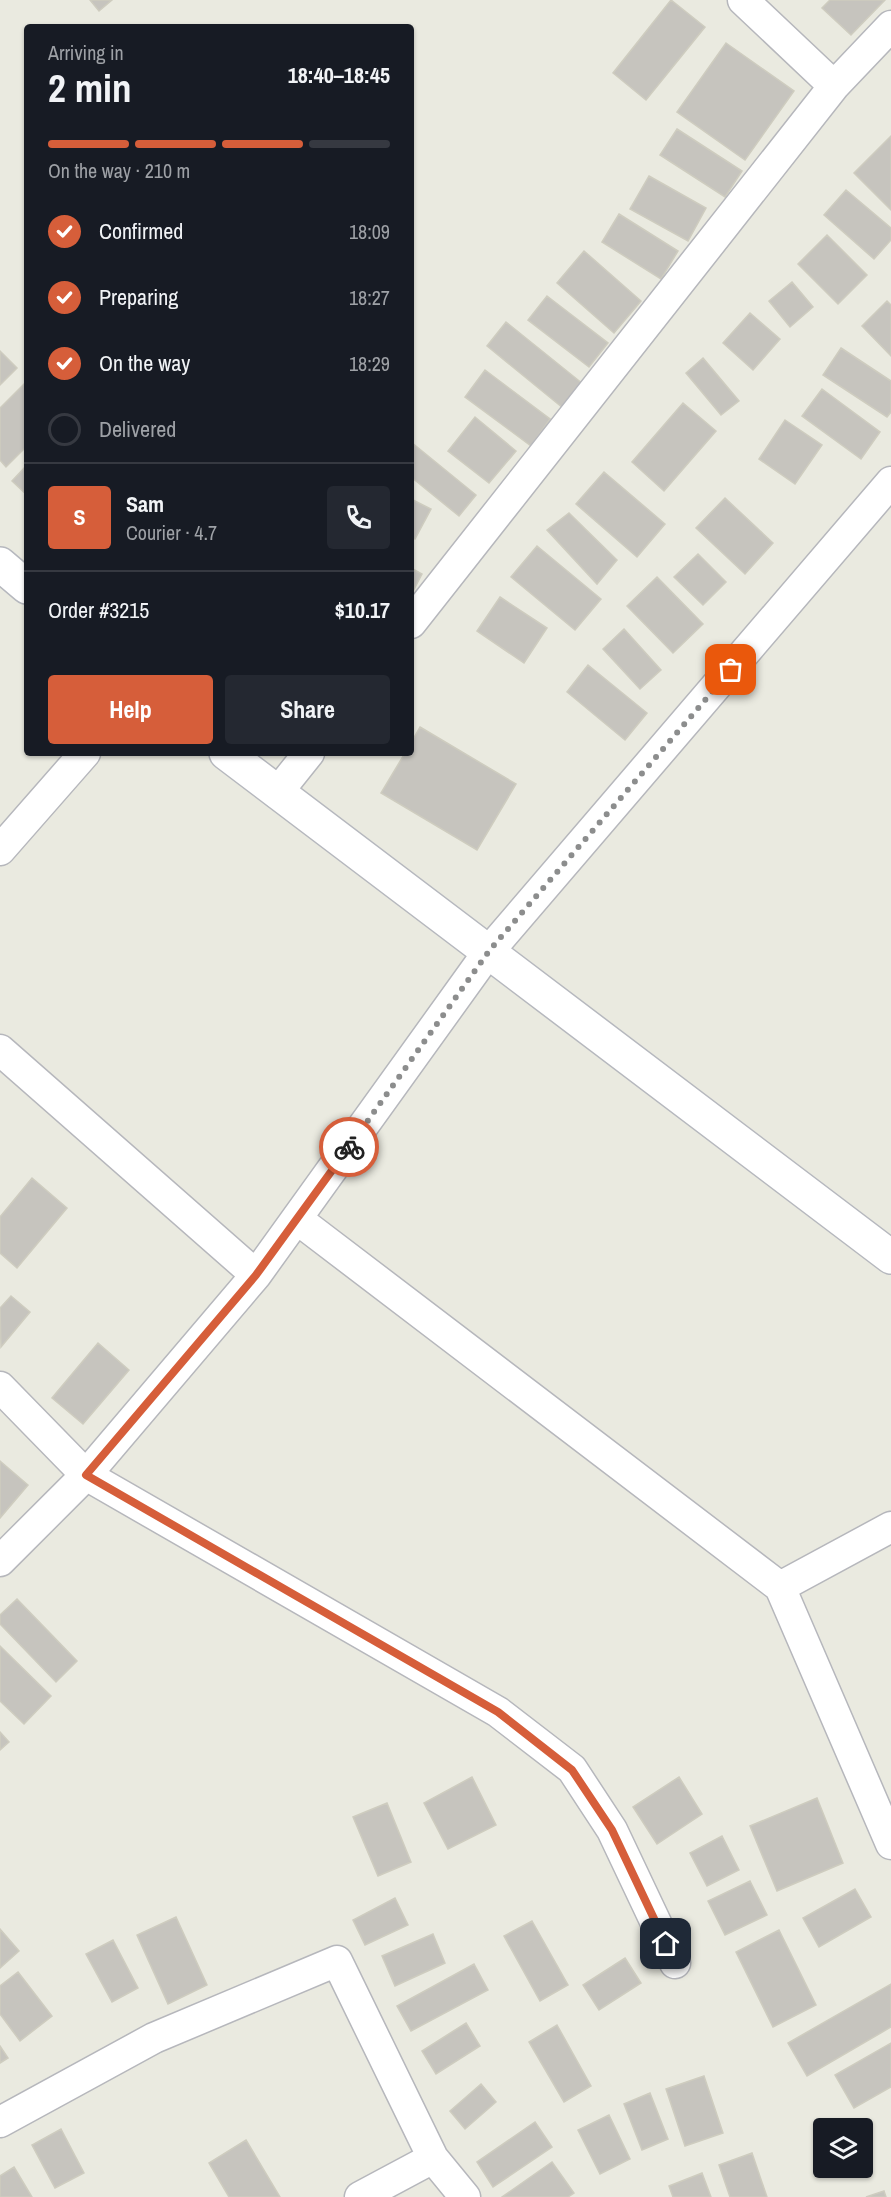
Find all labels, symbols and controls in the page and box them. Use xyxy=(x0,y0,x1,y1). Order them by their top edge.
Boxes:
text: Arriving in xyxy=(48,39,124,66)
text: 18:40–18:45 xyxy=(288,60,390,90)
text: 2 min xyxy=(48,62,132,114)
text: On the way · 210 m xyxy=(48,157,190,184)
icon: check xyxy=(48,215,81,248)
text: Confirmed xyxy=(99,216,183,246)
text: 18:09 xyxy=(349,218,390,245)
icon: check xyxy=(48,281,81,314)
text: Preparing xyxy=(99,282,178,312)
text: 18:27 xyxy=(349,284,390,311)
icon: check xyxy=(48,347,81,380)
text: On the way xyxy=(99,348,190,378)
text: 18:29 xyxy=(349,350,390,377)
text: Delivered xyxy=(99,414,176,444)
button: phone xyxy=(327,486,390,549)
text: Sam xyxy=(126,489,164,519)
text: S xyxy=(73,502,86,532)
text: Courier · 4.7 xyxy=(126,519,217,546)
text: Order #3215 xyxy=(48,595,149,625)
text: $10.17 xyxy=(335,595,390,625)
pin xyxy=(705,644,756,695)
icon: bag xyxy=(714,653,747,686)
button: Help xyxy=(48,675,213,744)
button: Share xyxy=(225,675,390,744)
courier xyxy=(319,1117,379,1177)
icon: bike xyxy=(333,1131,366,1164)
pin xyxy=(640,1918,691,1969)
icon: home xyxy=(649,1927,682,1960)
map controls xyxy=(813,2118,873,2178)
button: layers xyxy=(813,2118,873,2178)

